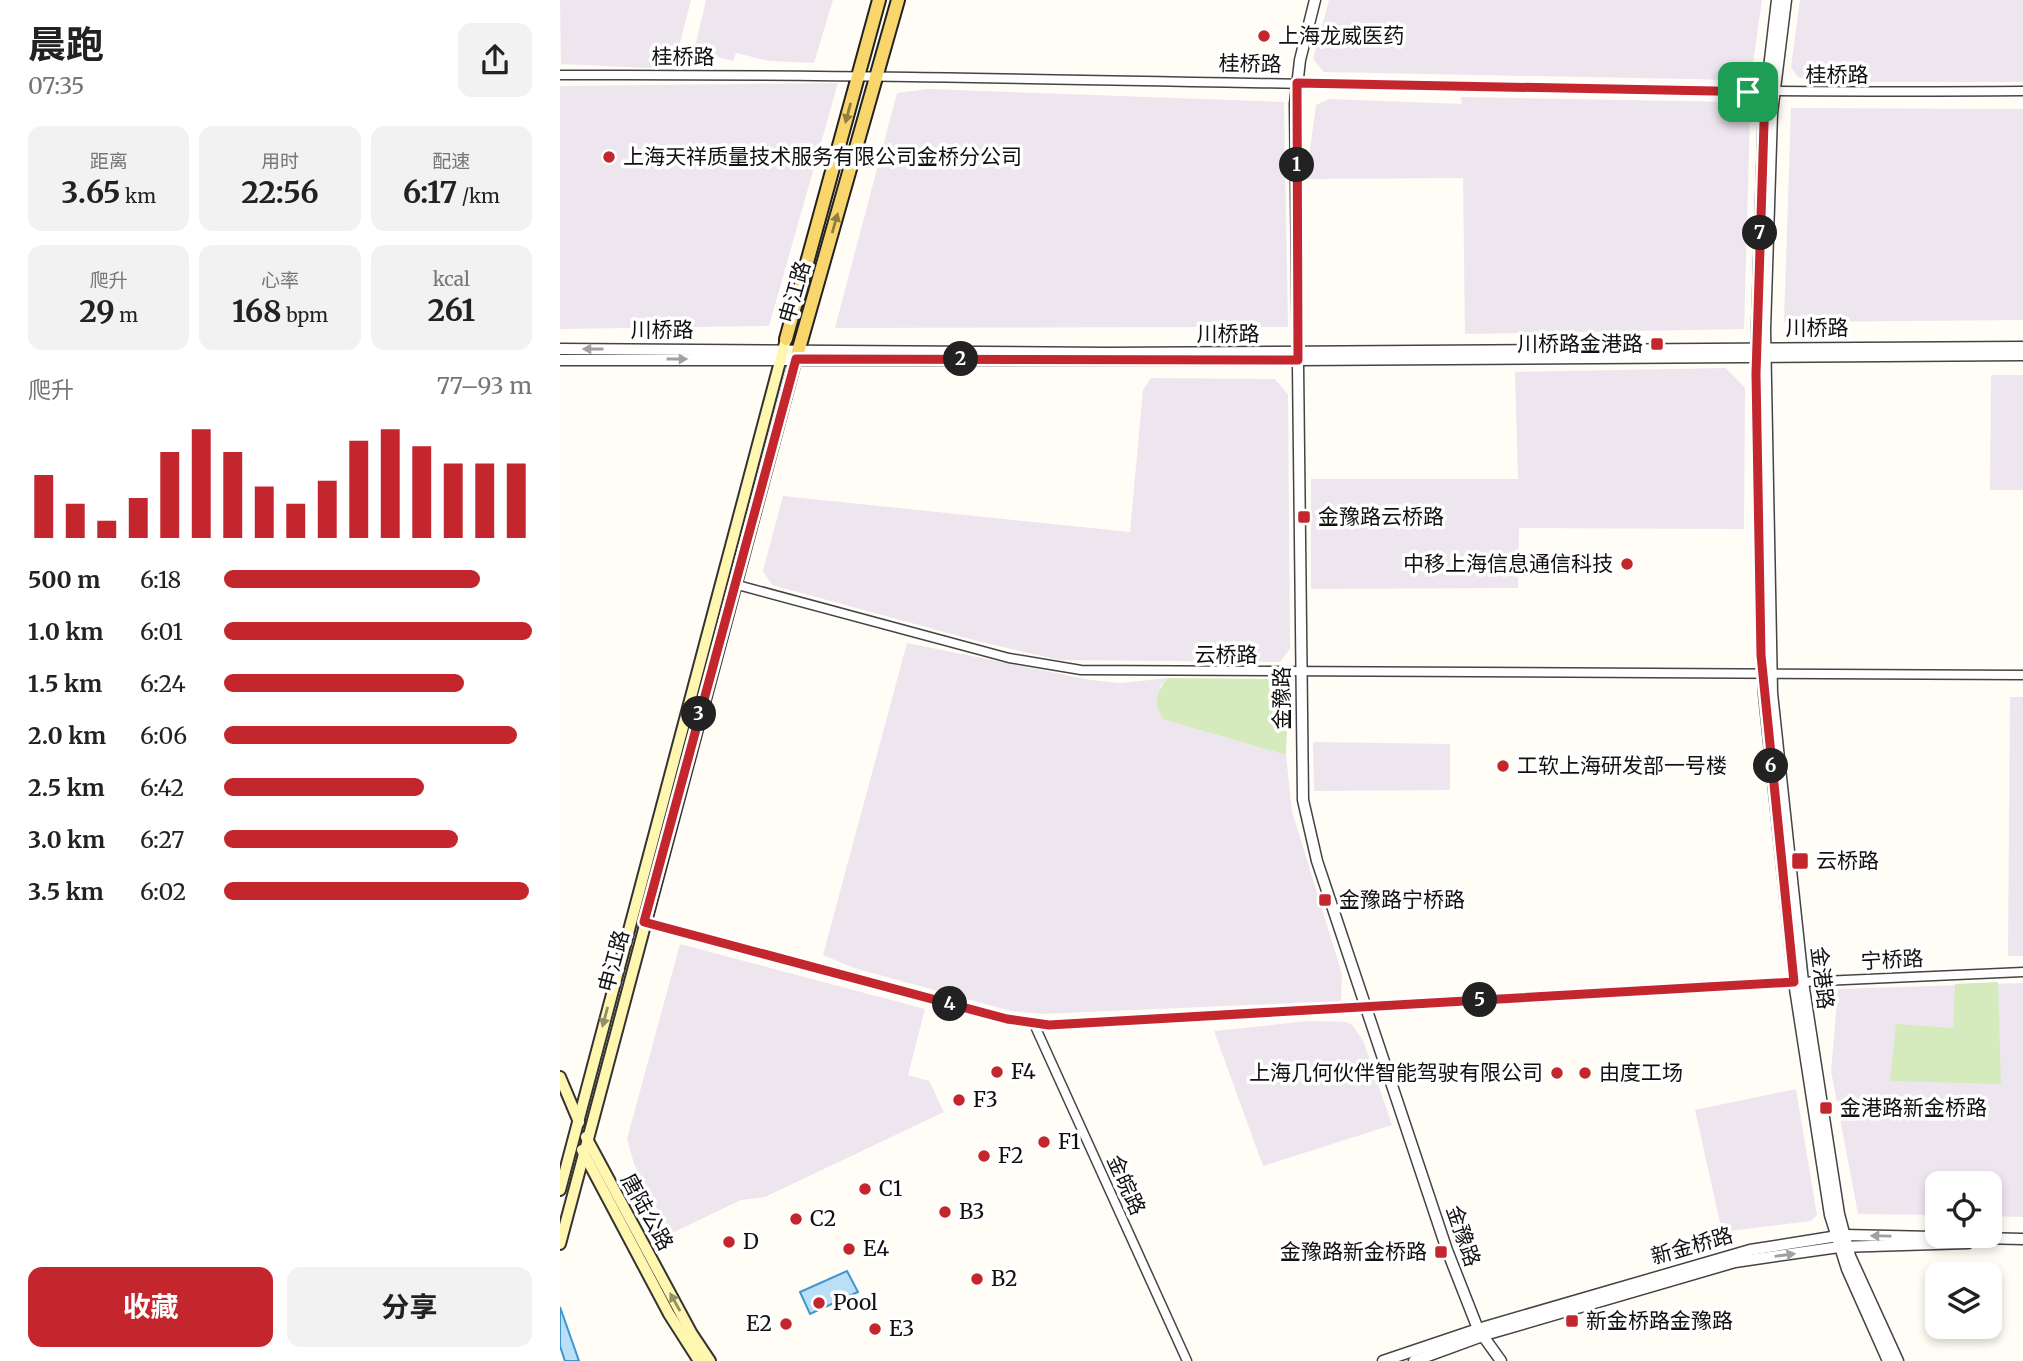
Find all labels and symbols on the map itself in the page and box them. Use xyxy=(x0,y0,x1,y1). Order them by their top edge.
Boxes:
place label: 上海龙威医药 xyxy=(1278,22,1404,49)
marker: 上海龙威医药 xyxy=(1256,28,1272,44)
street label: 桂桥路 xyxy=(652,43,715,70)
street label: 桂桥路 xyxy=(1218,49,1282,78)
street label: 桂桥路 xyxy=(1806,61,1869,88)
pin xyxy=(1718,62,1778,122)
one-way arrow xyxy=(842,102,853,124)
place label: 上海天祥质量技术服务有限公司金桥分公司 xyxy=(623,143,1022,170)
pin: 1 xyxy=(1280,148,1314,182)
marker: 上海天祥质量技术服务有限公司金桥分公司 xyxy=(601,149,617,165)
one-way arrow xyxy=(830,212,840,233)
pin: 7 xyxy=(1742,216,1778,250)
street label: 申江路 xyxy=(773,258,816,326)
street label: 川桥路 xyxy=(1786,314,1849,341)
street label: 川桥路 xyxy=(631,316,694,343)
street label: 川桥路 xyxy=(1197,320,1260,347)
place label: 川桥路金港路 xyxy=(1517,330,1643,357)
marker: 川桥路金港路 xyxy=(1649,336,1665,352)
pin: 2 xyxy=(944,342,978,376)
one-way arrow xyxy=(581,343,603,355)
one-way arrow xyxy=(666,353,688,365)
place label: 金豫路云桥路 xyxy=(1318,503,1444,530)
marker: 金豫路云桥路 xyxy=(1296,509,1312,525)
place label: 中移上海信息通信科技 xyxy=(1403,550,1613,577)
marker: 中移上海信息通信科技 xyxy=(1619,556,1635,572)
street label: 云桥路 xyxy=(1195,641,1258,668)
street label: 金豫路 xyxy=(1268,667,1295,730)
pin: 3 xyxy=(682,696,716,732)
pin: 6 xyxy=(1754,748,1788,784)
place label: 工软上海研发部一号楼 xyxy=(1517,752,1727,779)
marker: 工软上海研发部一号楼 xyxy=(1495,758,1511,774)
place label: 云桥路 xyxy=(1816,847,1879,874)
marker: 云桥路 xyxy=(1790,851,1810,871)
place label: 金豫路宁桥路 xyxy=(1339,886,1465,913)
marker: 金豫路宁桥路 xyxy=(1317,892,1333,908)
street label: 申江路 xyxy=(592,927,635,995)
street label: 宁桥路 xyxy=(1860,944,1924,975)
street label: 金港路 xyxy=(1805,945,1840,1011)
pin: 5 xyxy=(1462,982,1497,1018)
pin: 4 xyxy=(932,986,968,1021)
one-way arrow xyxy=(599,1006,610,1028)
place label: F4 xyxy=(1011,1058,1036,1085)
place label: 上海几何伙伴智能驾驶有限公司 xyxy=(1249,1059,1543,1086)
place label: 由度工场 xyxy=(1599,1059,1683,1086)
marker: F4 xyxy=(989,1064,1005,1080)
marker: 上海几何伙伴智能驾驶有限公司 xyxy=(1549,1065,1565,1081)
marker: 由度工场 xyxy=(1577,1065,1593,1081)
place label: F3 xyxy=(973,1086,998,1113)
marker: F3 xyxy=(951,1092,967,1108)
place label: 金港路新金桥路 xyxy=(1840,1094,1987,1121)
marker: 金港路新金桥路 xyxy=(1818,1100,1834,1116)
place label: F1 xyxy=(1058,1128,1080,1155)
marker: F1 xyxy=(1036,1134,1052,1150)
place label: F2 xyxy=(998,1142,1023,1169)
marker: F2 xyxy=(976,1148,992,1164)
street label: 金皖路 xyxy=(1101,1151,1152,1219)
street label: 唐陆公路 xyxy=(615,1168,680,1255)
place label: C1 xyxy=(879,1175,902,1202)
marker: C1 xyxy=(857,1181,873,1197)
place label: B3 xyxy=(959,1198,985,1225)
street label: 金豫路 xyxy=(1440,1202,1486,1270)
marker: B3 xyxy=(937,1204,953,1220)
place label: C2 xyxy=(810,1205,836,1232)
marker: C2 xyxy=(788,1211,804,1227)
street label: 新金桥路 xyxy=(1648,1221,1736,1270)
place label: D xyxy=(743,1228,759,1255)
one-way arrow xyxy=(1870,1230,1892,1241)
marker: D xyxy=(721,1234,737,1250)
place label: E4 xyxy=(863,1235,889,1262)
place label: 金豫路新金桥路 xyxy=(1280,1238,1427,1265)
marker: E4 xyxy=(841,1241,857,1257)
marker: 金豫路新金桥路 xyxy=(1433,1244,1449,1260)
one-way arrow xyxy=(1774,1249,1796,1260)
place label: B2 xyxy=(991,1265,1017,1292)
marker: B2 xyxy=(969,1271,985,1287)
place label: Pool xyxy=(833,1289,878,1316)
one-way arrow xyxy=(669,1293,681,1312)
marker: Pool xyxy=(811,1295,827,1311)
place label: 新金桥路金豫路 xyxy=(1586,1307,1733,1334)
place label: E2 xyxy=(746,1310,772,1337)
marker: 新金桥路金豫路 xyxy=(1564,1313,1580,1329)
place label: E3 xyxy=(889,1315,914,1342)
marker: E2 xyxy=(778,1316,794,1332)
marker: E3 xyxy=(867,1321,883,1337)

